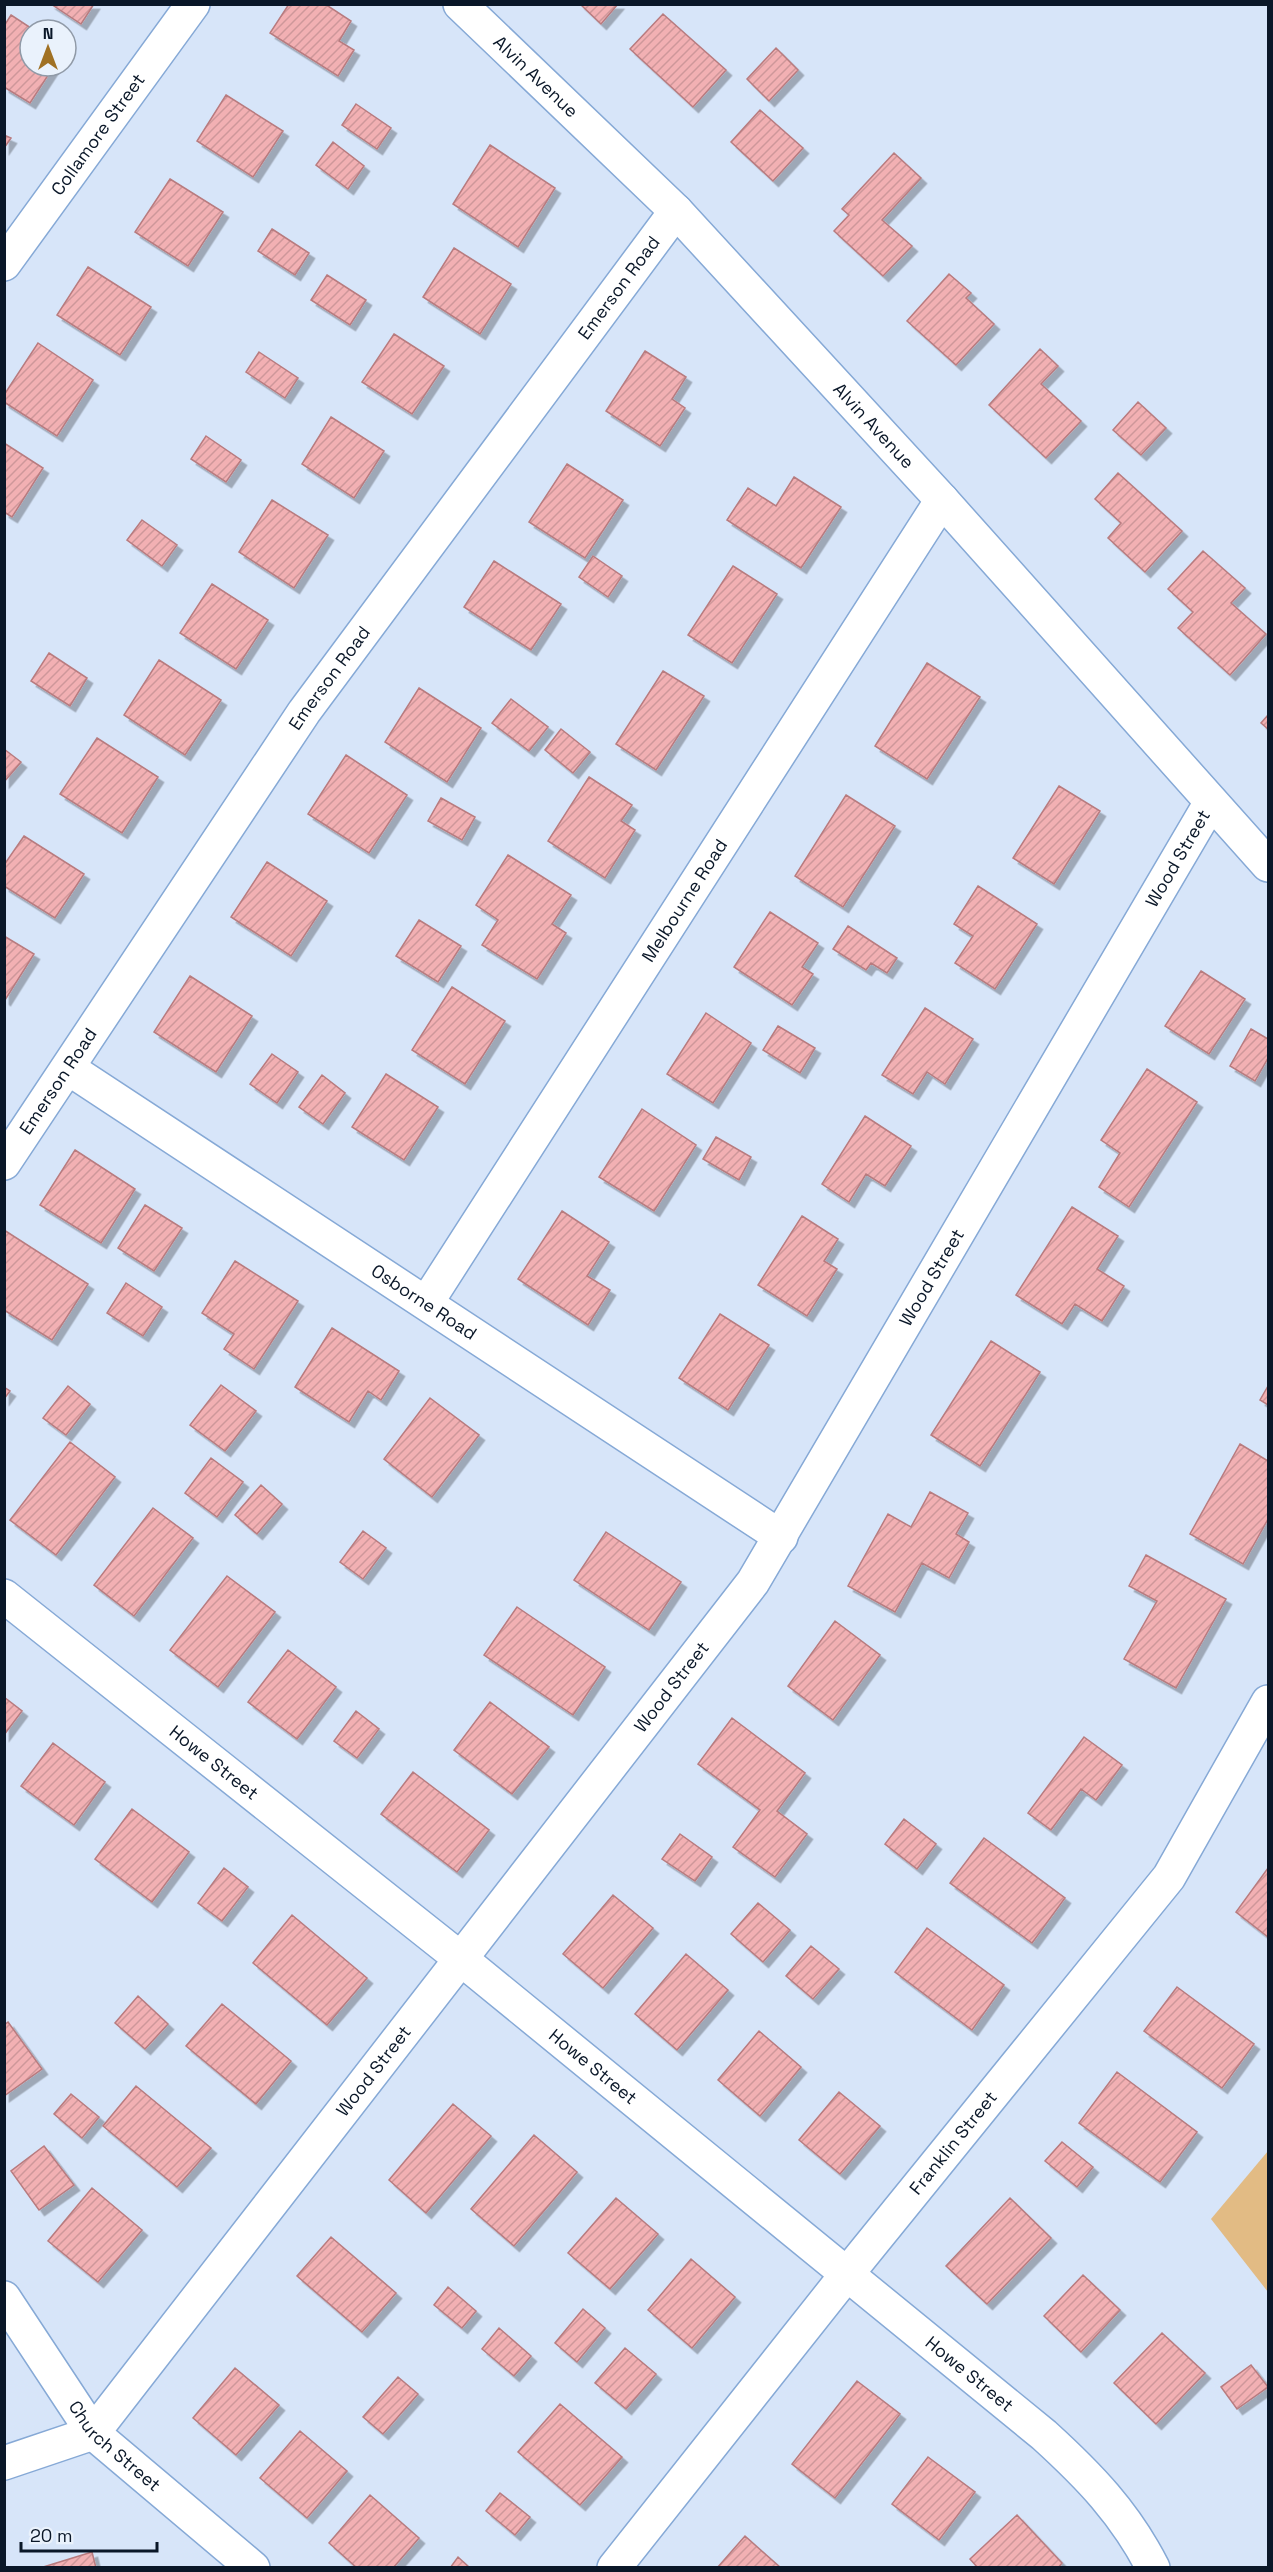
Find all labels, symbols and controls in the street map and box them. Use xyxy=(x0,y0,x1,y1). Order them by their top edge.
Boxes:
north arrow xyxy=(18,18,78,78)
text: N xyxy=(43,23,53,44)
street label: Alvin Avenue xyxy=(489,30,583,122)
street label: Collamore Street xyxy=(46,69,150,200)
street label: Emerson Road xyxy=(573,231,665,344)
street label: Alvin Avenue xyxy=(829,378,919,473)
street label: Emerson Road xyxy=(283,621,375,734)
street label: Wood Street xyxy=(1140,805,1215,911)
street label: Melbourne Road xyxy=(636,835,732,966)
street label: Emerson Road xyxy=(14,1023,102,1139)
street label: Wood Street xyxy=(894,1224,969,1330)
street label: Osborne Road xyxy=(367,1259,481,1345)
street label: Wood Street xyxy=(629,1637,714,1737)
street label: Howe Street xyxy=(165,1720,263,1805)
street label: Wood Street xyxy=(331,2021,416,2121)
street label: Howe Street xyxy=(544,2024,642,2109)
street label: Franklin Street xyxy=(904,2086,1002,2199)
street label: Howe Street xyxy=(921,2331,1019,2417)
street label: Church Street xyxy=(64,2396,166,2496)
scale bar xyxy=(21,2515,158,2553)
text: 20 m xyxy=(30,2524,73,2547)

